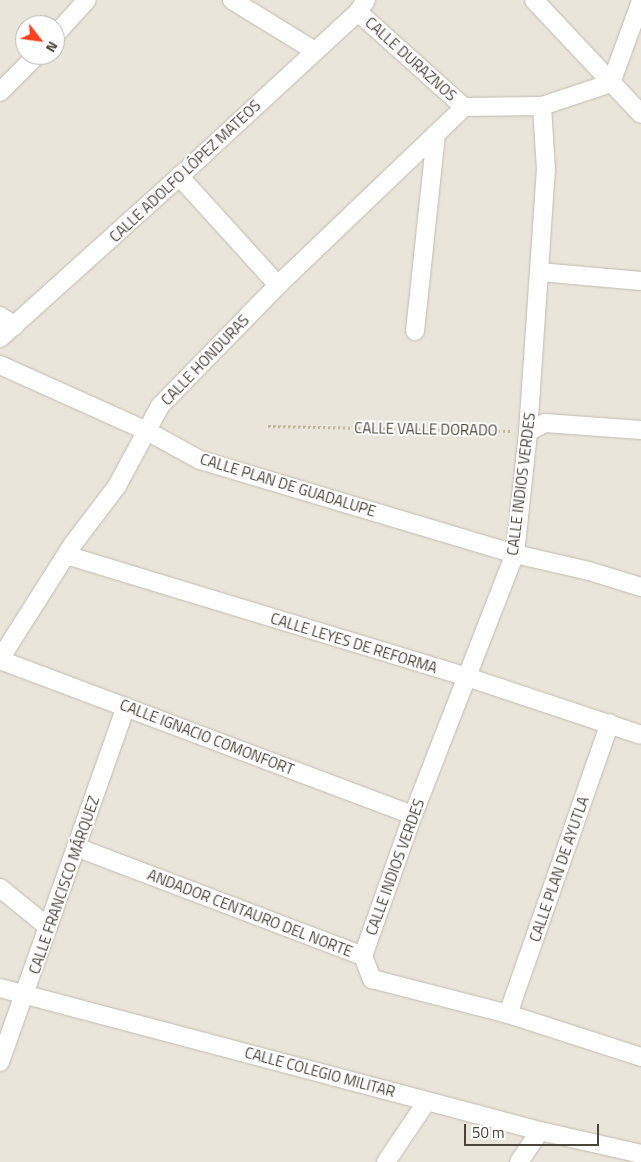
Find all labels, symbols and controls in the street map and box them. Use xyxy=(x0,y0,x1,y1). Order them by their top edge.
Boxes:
street label: CALLE DURAZNOS xyxy=(362,13,460,105)
north arrow xyxy=(15,15,65,65)
text: N xyxy=(41,38,64,57)
street label: CALLE ADOLFO LÓPEZ MATEOS xyxy=(106,96,264,246)
street label: CALLE HONDURAS xyxy=(157,311,253,409)
street label: CALLE INDIOS VERDES xyxy=(503,411,539,557)
street label: CALLE VALLE DORADO xyxy=(354,419,498,439)
street label: CALLE PLAN DE GUADALUPE xyxy=(198,450,378,520)
street label: CALLE LEYES DE REFORMA xyxy=(268,609,440,677)
street label: CALLE IGNACIO COMONFORT xyxy=(117,695,297,779)
street label: CALLE FRANCISCO MÁRQUEZ xyxy=(25,794,103,976)
street label: CALLE PLAN DE AYUTLA xyxy=(526,794,592,944)
street label: CALLE INDIOS VERDES xyxy=(362,796,428,938)
street label: ANDADOR CENTAURO DEL NORTE xyxy=(145,866,355,960)
street label: CALLE COLEGIO MILITAR xyxy=(243,1043,397,1101)
scale bar xyxy=(466,1114,601,1146)
text: 50 m xyxy=(472,1121,505,1144)

